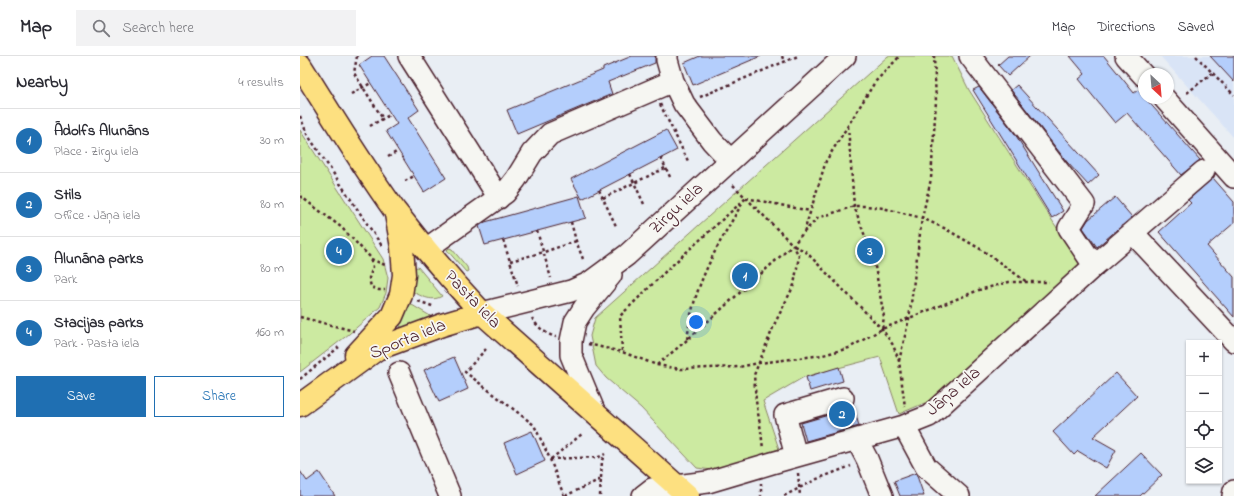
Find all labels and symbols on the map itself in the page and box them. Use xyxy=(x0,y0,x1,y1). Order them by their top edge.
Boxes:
north arrow xyxy=(1138,68,1174,104)
street label: Zirgu iela xyxy=(644,177,711,242)
pin: 4 xyxy=(326,236,352,266)
pin: 3 xyxy=(857,236,883,266)
pin: 1 xyxy=(732,261,758,291)
street label: Pasta iela xyxy=(437,265,507,335)
your location xyxy=(686,312,706,332)
street label: Sporta iela xyxy=(366,313,450,367)
street label: Jāņa iela xyxy=(921,361,987,423)
pin: 2 xyxy=(829,399,855,429)

